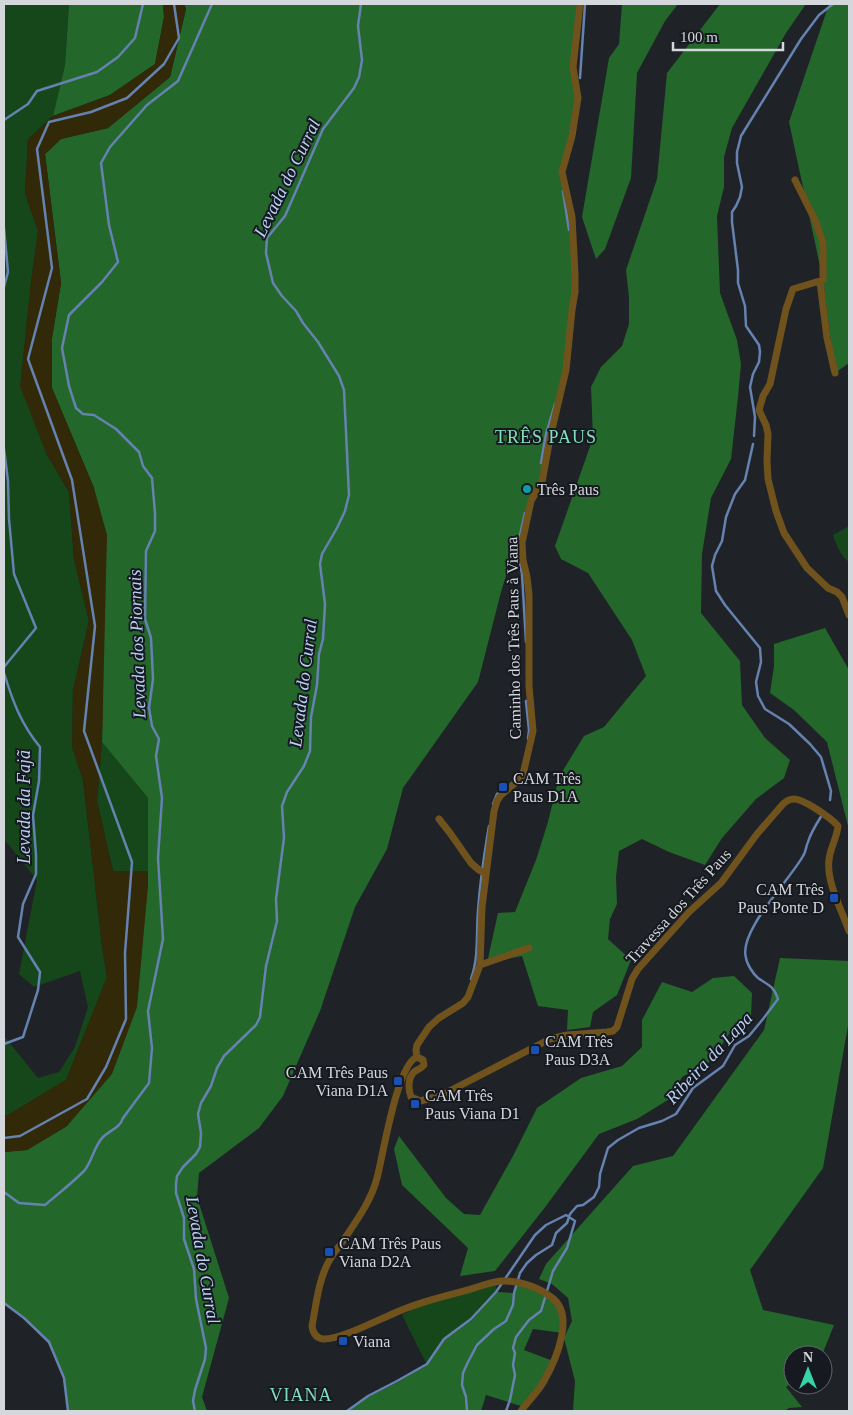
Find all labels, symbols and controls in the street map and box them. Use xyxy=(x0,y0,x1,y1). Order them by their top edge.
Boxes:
scale bar xyxy=(673,20,783,52)
text: 100 m xyxy=(680,29,718,45)
water label: Levada do Curral xyxy=(249,116,324,241)
district label: TRÊS PAUS xyxy=(495,426,597,447)
place label: Três Paus xyxy=(537,481,599,498)
marker: Três Paus xyxy=(521,483,533,495)
street label: Caminho dos Três Paus à Viana xyxy=(503,536,524,739)
water label: Levada dos Piornais xyxy=(124,569,150,720)
water label: Levada do Curral xyxy=(285,618,321,749)
water label: Levada da Fajã xyxy=(14,750,34,865)
place label: CAM Três Paus D1A xyxy=(513,770,581,805)
marker: CAM Três Paus D1A xyxy=(497,781,509,793)
street label: Travessa dos Três Paus xyxy=(622,846,734,967)
place label: CAM Três Paus Ponte D xyxy=(738,881,824,916)
marker: CAM Três Paus Ponte D xyxy=(828,892,840,904)
water label: Ribeira da Lapa xyxy=(661,1008,757,1109)
place label: CAM Três Paus D3A xyxy=(545,1033,613,1068)
marker: CAM Três Paus D3A xyxy=(529,1044,541,1056)
place label: CAM Três Paus Viana D1A xyxy=(286,1064,388,1099)
marker: CAM Três Paus Viana D1A xyxy=(392,1075,404,1087)
place label: CAM Três Paus Viana D1 xyxy=(425,1087,520,1122)
marker: CAM Três Paus Viana D1 xyxy=(409,1098,421,1110)
water label: Levada do Curral xyxy=(182,1194,224,1325)
place label: CAM Três Paus Viana D2A xyxy=(339,1235,441,1270)
marker: CAM Três Paus Viana D2A xyxy=(323,1246,335,1258)
place label: Viana xyxy=(353,1333,390,1350)
marker: Viana xyxy=(337,1335,349,1347)
north arrow xyxy=(783,1345,833,1395)
text: N xyxy=(803,1350,813,1365)
district label: VIANA xyxy=(270,1385,333,1405)

